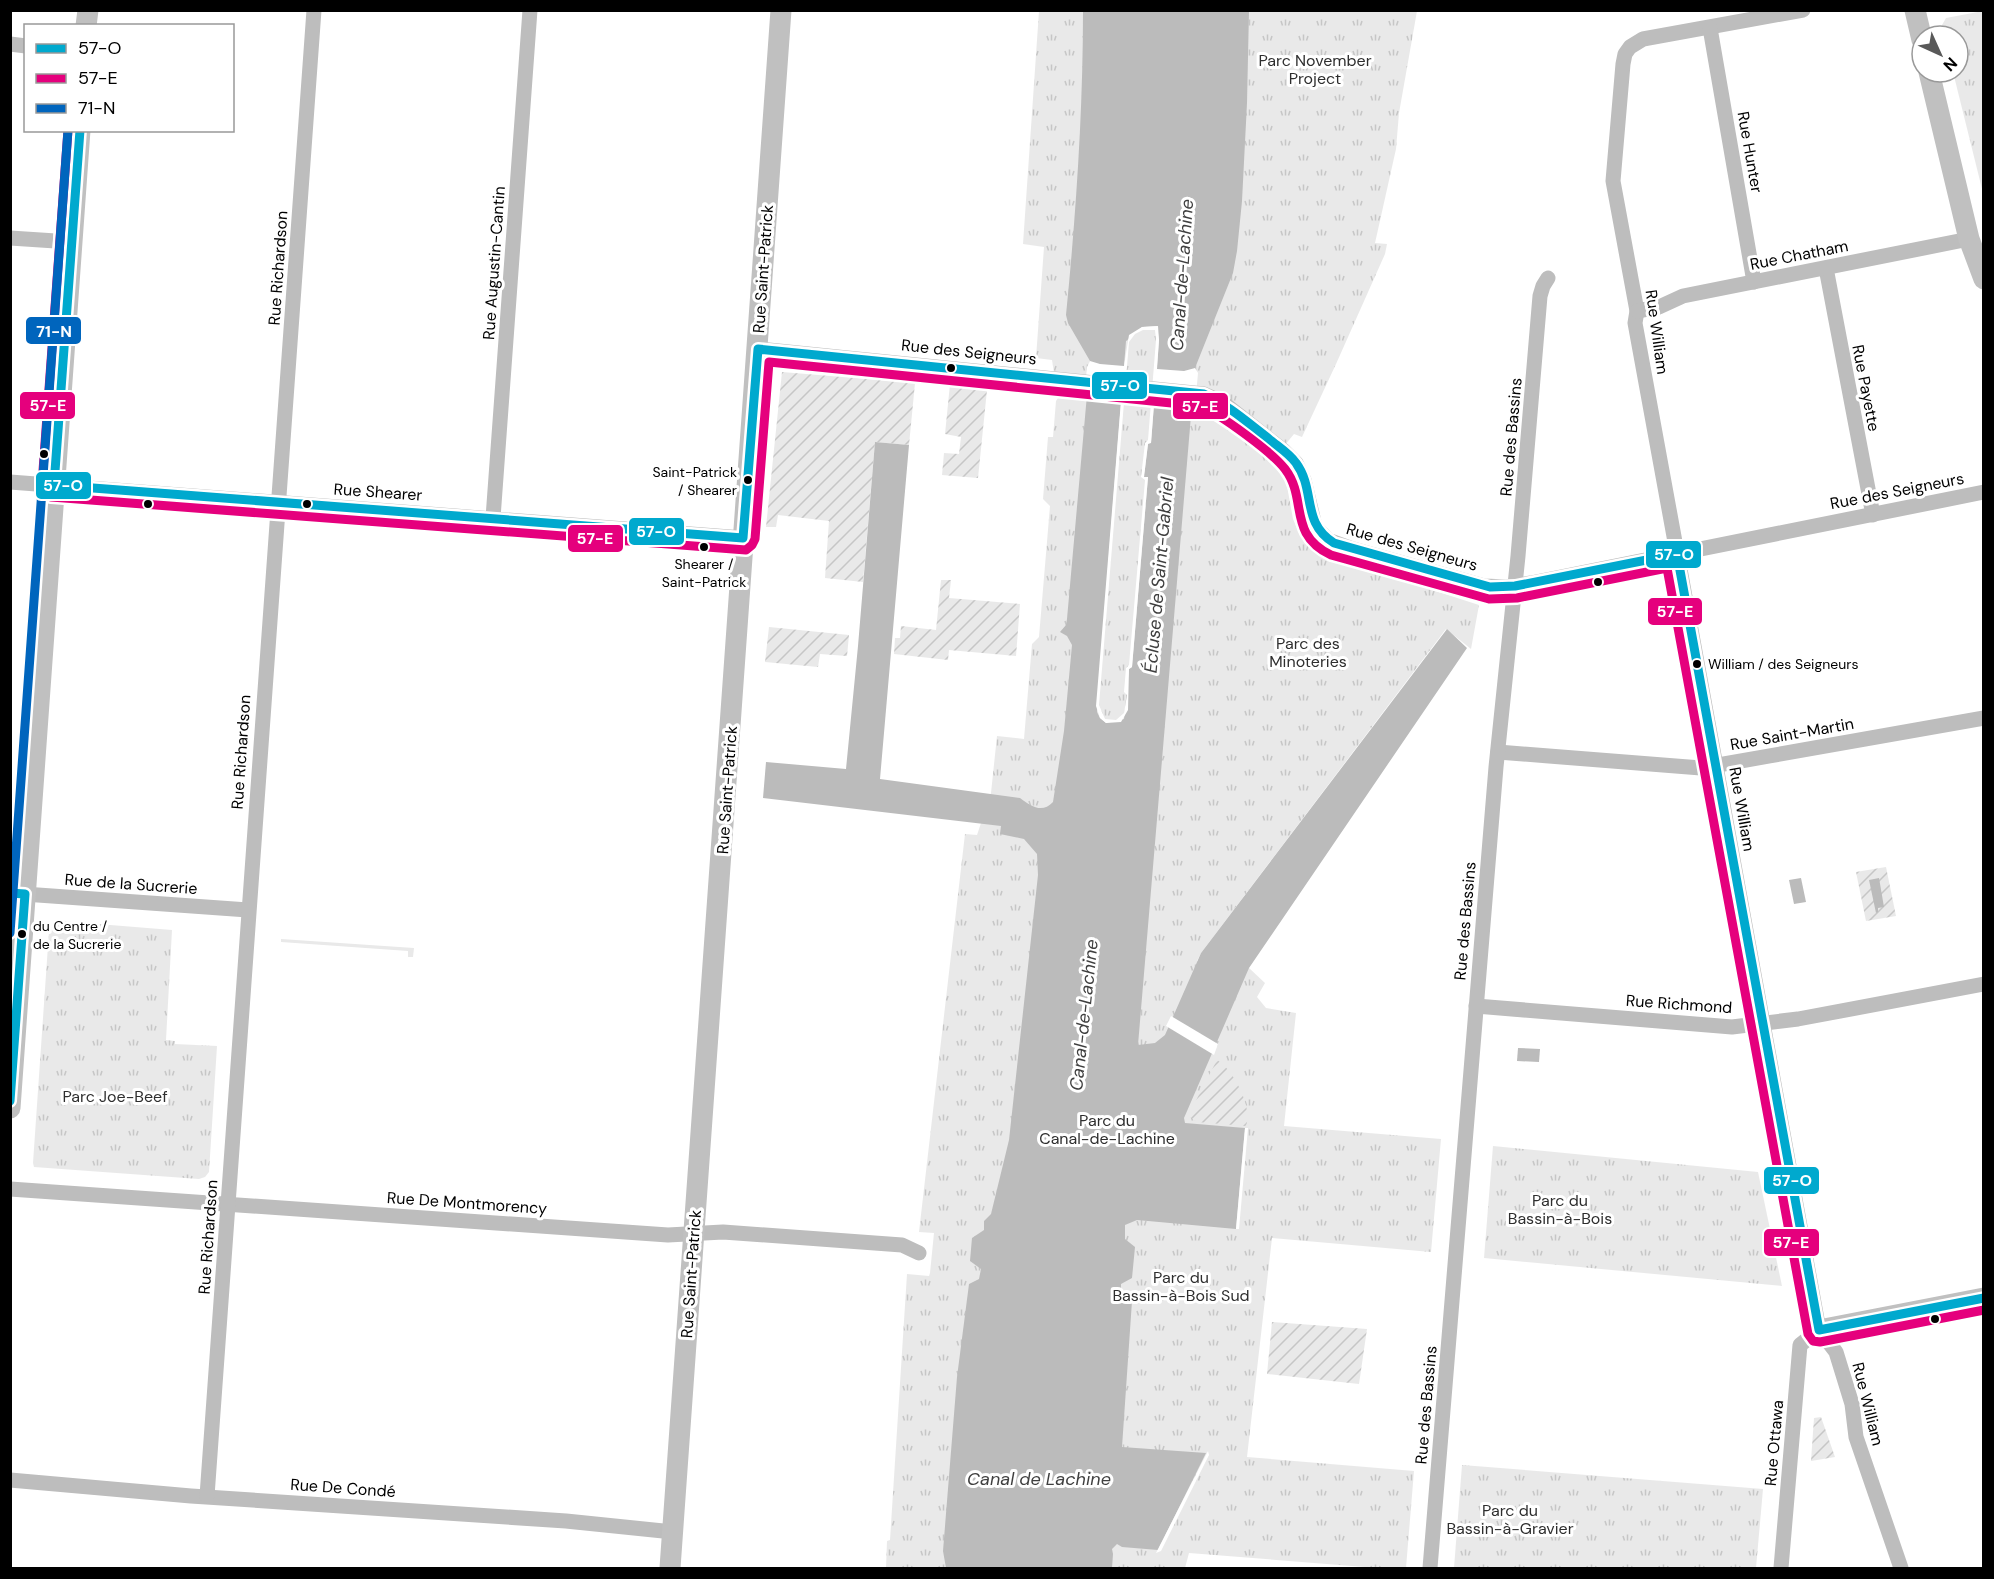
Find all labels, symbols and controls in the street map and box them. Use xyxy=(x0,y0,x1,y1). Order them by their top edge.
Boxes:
legend xyxy=(24,24,234,132)
north arrow xyxy=(1910,24,1970,84)
text: 57-O xyxy=(78,36,121,60)
park label: Parc November Project xyxy=(1258,50,1372,89)
text: N xyxy=(1939,53,1962,76)
text: 57-E xyxy=(78,66,118,90)
text: 71-N xyxy=(78,96,115,120)
street label: Rue Hunter xyxy=(1733,110,1768,194)
street label: Rue Augustin-Cantin xyxy=(478,185,510,341)
water label: Canal-de-Lachine xyxy=(1165,198,1199,352)
street label: Rue Saint-Patrick xyxy=(748,204,778,334)
street label: Rue Richardson xyxy=(264,210,292,326)
street label: Rue Chatham xyxy=(1748,235,1850,275)
street label: Rue William xyxy=(1641,288,1673,376)
line badge: 71-N xyxy=(25,316,82,345)
text: 71-N xyxy=(36,321,72,342)
street label: Rue des Seigneurs xyxy=(900,334,1038,370)
street label: Rue Payette xyxy=(1847,343,1885,433)
unlabelled marker xyxy=(945,362,957,374)
line badge: 57-O xyxy=(1091,371,1148,400)
text: 57-O xyxy=(1100,375,1140,396)
street label: Rue des Bassins xyxy=(1495,377,1527,497)
line badge: 57-E xyxy=(19,391,76,420)
line badge: 57-E xyxy=(1172,392,1229,420)
text: 57-E xyxy=(30,395,66,416)
text: 57-E xyxy=(1182,396,1218,417)
unlabelled marker xyxy=(38,448,50,460)
place label: Saint-Patrick / Shearer xyxy=(652,463,737,499)
street label: Rue des Seigneurs xyxy=(1828,468,1966,514)
line badge: 57-O xyxy=(35,471,92,500)
marker: Saint-Patrick / Shearer xyxy=(742,474,754,486)
text: 57-O xyxy=(43,475,83,496)
water label: Écluse de Saint-Gabriel xyxy=(1138,475,1180,674)
street label: Rue Shearer xyxy=(333,478,423,506)
unlabelled marker xyxy=(142,498,154,510)
unlabelled marker xyxy=(301,498,313,510)
line badge: 57-O xyxy=(628,517,685,546)
street label: Rue des Seigneurs xyxy=(1344,518,1480,576)
text: 57-O xyxy=(636,521,676,542)
line badge: 57-E xyxy=(567,524,624,553)
text: 57-E xyxy=(577,528,613,549)
line badge: 57-O xyxy=(1645,540,1702,569)
marker: Shearer / Saint-Patrick xyxy=(698,541,710,553)
text: 57-O xyxy=(1654,544,1694,565)
place label: Shearer / Saint-Patrick xyxy=(662,555,746,591)
unlabelled marker xyxy=(1592,576,1604,588)
line badge: 57-E xyxy=(1647,597,1703,626)
text: 57-E xyxy=(1657,601,1693,622)
park label: Parc des Minoteries xyxy=(1269,633,1347,672)
place label: William / des Seigneurs xyxy=(1708,655,1859,673)
marker: William / des Seigneurs xyxy=(1691,658,1703,670)
street label: Rue Richardson xyxy=(227,694,255,810)
street label: Rue Saint-Martin xyxy=(1728,713,1856,755)
street label: Rue Saint-Patrick xyxy=(712,725,742,855)
street label: Rue William xyxy=(1724,765,1760,853)
street label: Rue des Bassins xyxy=(1449,861,1481,981)
street label: Rue de la Sucrerie xyxy=(64,869,198,899)
place label: du Centre / de la Sucrerie xyxy=(33,917,121,953)
marker: du Centre / de la Sucrerie xyxy=(16,928,28,940)
water label: Canal-de-Lachine xyxy=(1064,938,1104,1092)
street label: Rue Richmond xyxy=(1625,990,1733,1018)
park label: Parc Joe-Beef xyxy=(62,1086,168,1107)
park label: Parc du Canal-de-Lachine xyxy=(1039,1110,1175,1149)
line badge: 57-O xyxy=(1763,1166,1820,1195)
text: 57-O xyxy=(1772,1170,1812,1191)
street label: Rue Richardson xyxy=(194,1179,222,1295)
street label: Rue De Montmorency xyxy=(386,1187,548,1219)
park label: Parc du Bassin-à-Bois xyxy=(1508,1190,1612,1229)
street label: Rue Saint-Patrick xyxy=(676,1209,706,1339)
line badge: 57-E xyxy=(1763,1228,1820,1257)
text: 57-E xyxy=(1773,1232,1809,1253)
park label: Parc du Bassin-à-Bois Sud xyxy=(1112,1267,1250,1306)
unlabelled marker xyxy=(1929,1313,1941,1325)
street label: Rue des Bassins xyxy=(1410,1345,1442,1465)
street label: Rue William xyxy=(1847,1360,1889,1448)
street label: Rue Ottawa xyxy=(1760,1399,1788,1487)
water label: Canal de Lachine xyxy=(967,1467,1111,1491)
street label: Rue De Condé xyxy=(290,1474,396,1502)
park label: Parc du Bassin-à-Gravier xyxy=(1446,1500,1574,1539)

